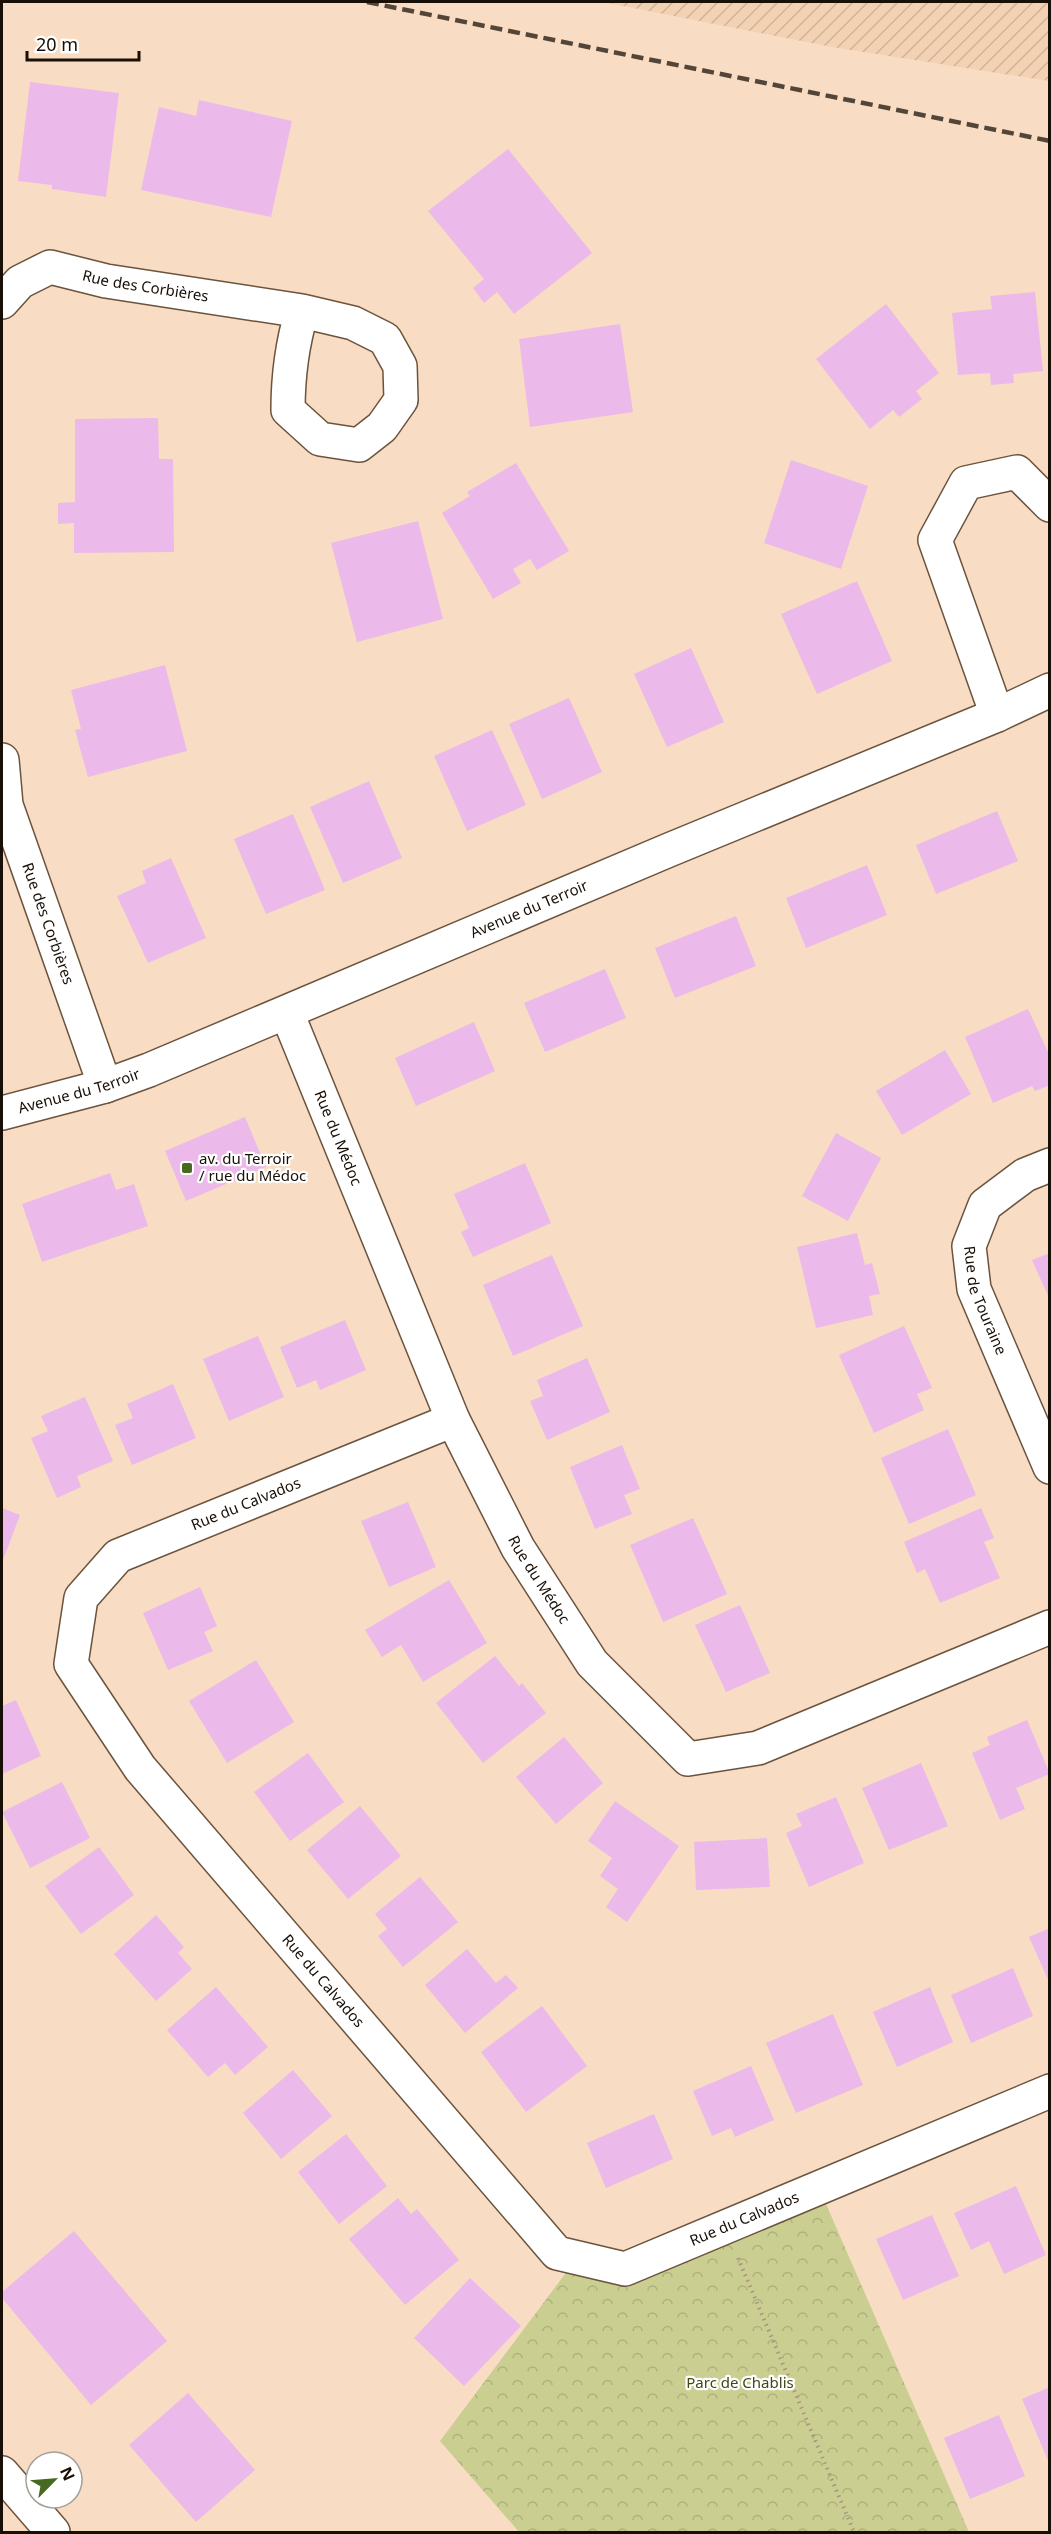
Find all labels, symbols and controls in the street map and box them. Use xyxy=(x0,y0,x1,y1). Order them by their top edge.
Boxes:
scale bar xyxy=(27,24,140,62)
text: 20 m xyxy=(36,32,78,56)
street label: Rue des Corbières xyxy=(81,265,210,306)
street label: Rue des Corbières xyxy=(18,860,79,987)
street label: Avenue du Terroir xyxy=(467,875,591,942)
street label: Avenue du Terroir xyxy=(16,1063,142,1117)
street label: Rue du Médoc xyxy=(311,1087,367,1188)
place label: av. du Terroir / rue du Médoc xyxy=(199,1148,306,1185)
marker: av. du Terroir / rue du Médoc xyxy=(180,1161,194,1175)
street label: Rue de Touraine xyxy=(960,1245,1012,1358)
street label: Rue du Calvados xyxy=(188,1472,303,1534)
street label: Rue du Médoc xyxy=(504,1532,575,1627)
street label: Rue du Calvados xyxy=(278,1930,370,2031)
street label: Rue du Calvados xyxy=(686,2186,802,2250)
park label: Parc de Chablis xyxy=(686,2372,794,2392)
north arrow xyxy=(24,2450,84,2510)
text: N xyxy=(55,2463,80,2484)

